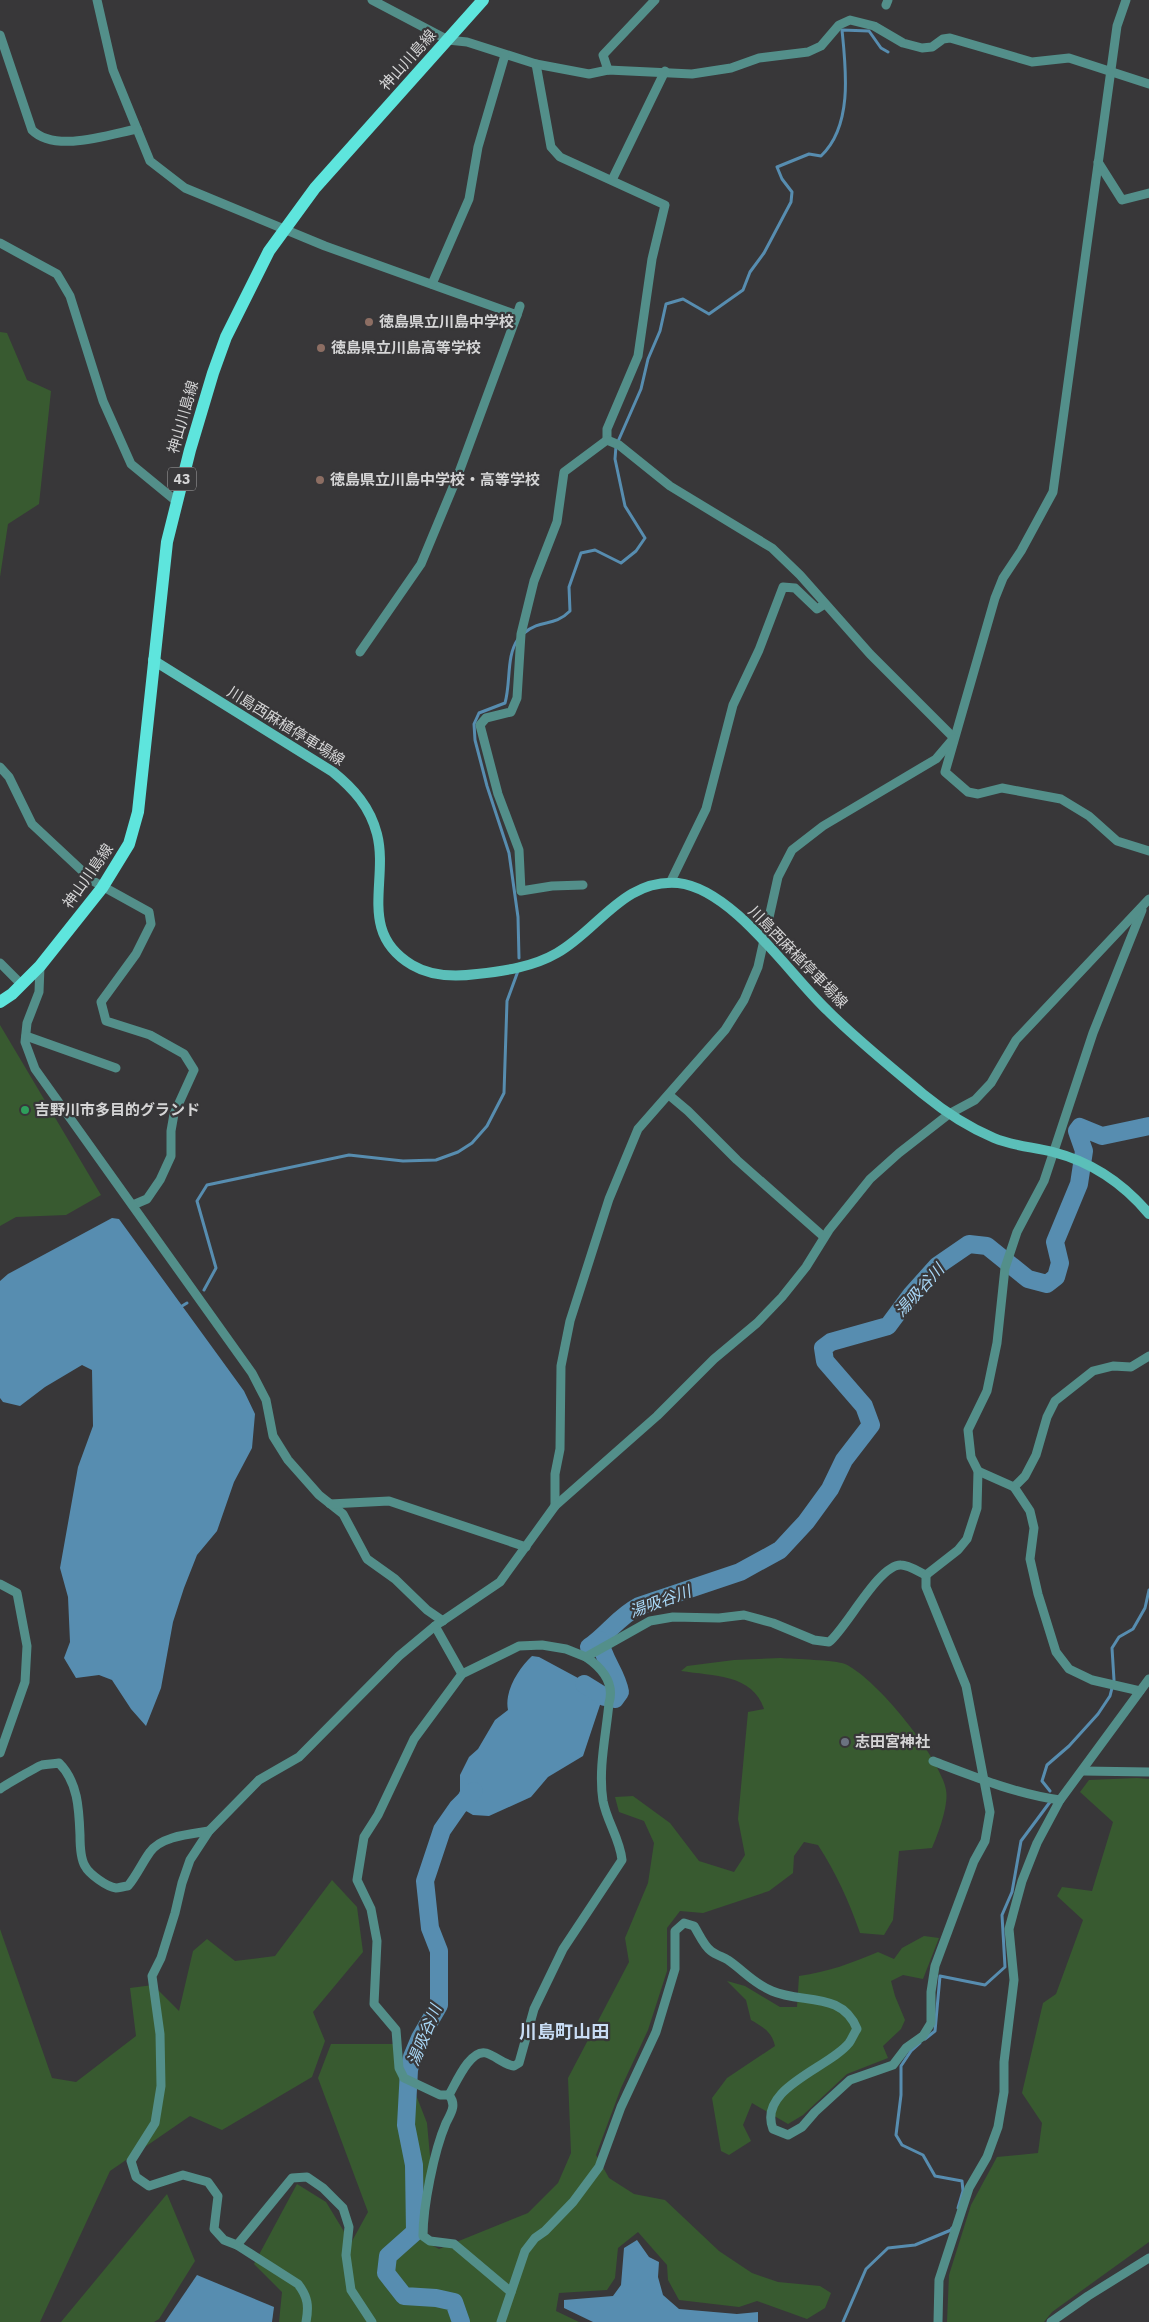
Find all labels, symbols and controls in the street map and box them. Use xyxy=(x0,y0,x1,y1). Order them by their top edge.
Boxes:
street label: 神山川島線 xyxy=(375,25,440,94)
place label: 徳島県立川島中学校 xyxy=(379,312,514,331)
marker: 徳島県立川島中学校 xyxy=(363,316,375,328)
place label: 徳島県立川島高等学校 xyxy=(331,338,481,357)
marker: 徳島県立川島高等学校 xyxy=(315,342,327,354)
street label: 神山川島線 xyxy=(163,378,202,456)
road number: 43 xyxy=(168,468,196,490)
place label: 徳島県立川島中学校・高等学校 xyxy=(330,470,540,489)
marker: 徳島県立川島中学校・高等学校 xyxy=(314,474,326,486)
street label: 川島西麻植停車場線 xyxy=(224,682,349,769)
street label: 神山川島線 xyxy=(58,840,117,912)
street label: 川島西麻植停車場線 xyxy=(745,901,852,1012)
place label: 吉野川市多目的グランド xyxy=(35,1100,200,1119)
marker: 吉野川市多目的グランド xyxy=(19,1104,31,1116)
water label: 湯吸谷川 xyxy=(890,1258,949,1320)
water label: 湯吸谷川 xyxy=(627,1580,695,1621)
place label: 志田宮神社 xyxy=(855,1732,930,1751)
marker: 志田宮神社 xyxy=(839,1736,851,1748)
water label: 湯吸谷川 xyxy=(403,2000,446,2068)
district label: 川島町山田 xyxy=(519,2020,609,2043)

